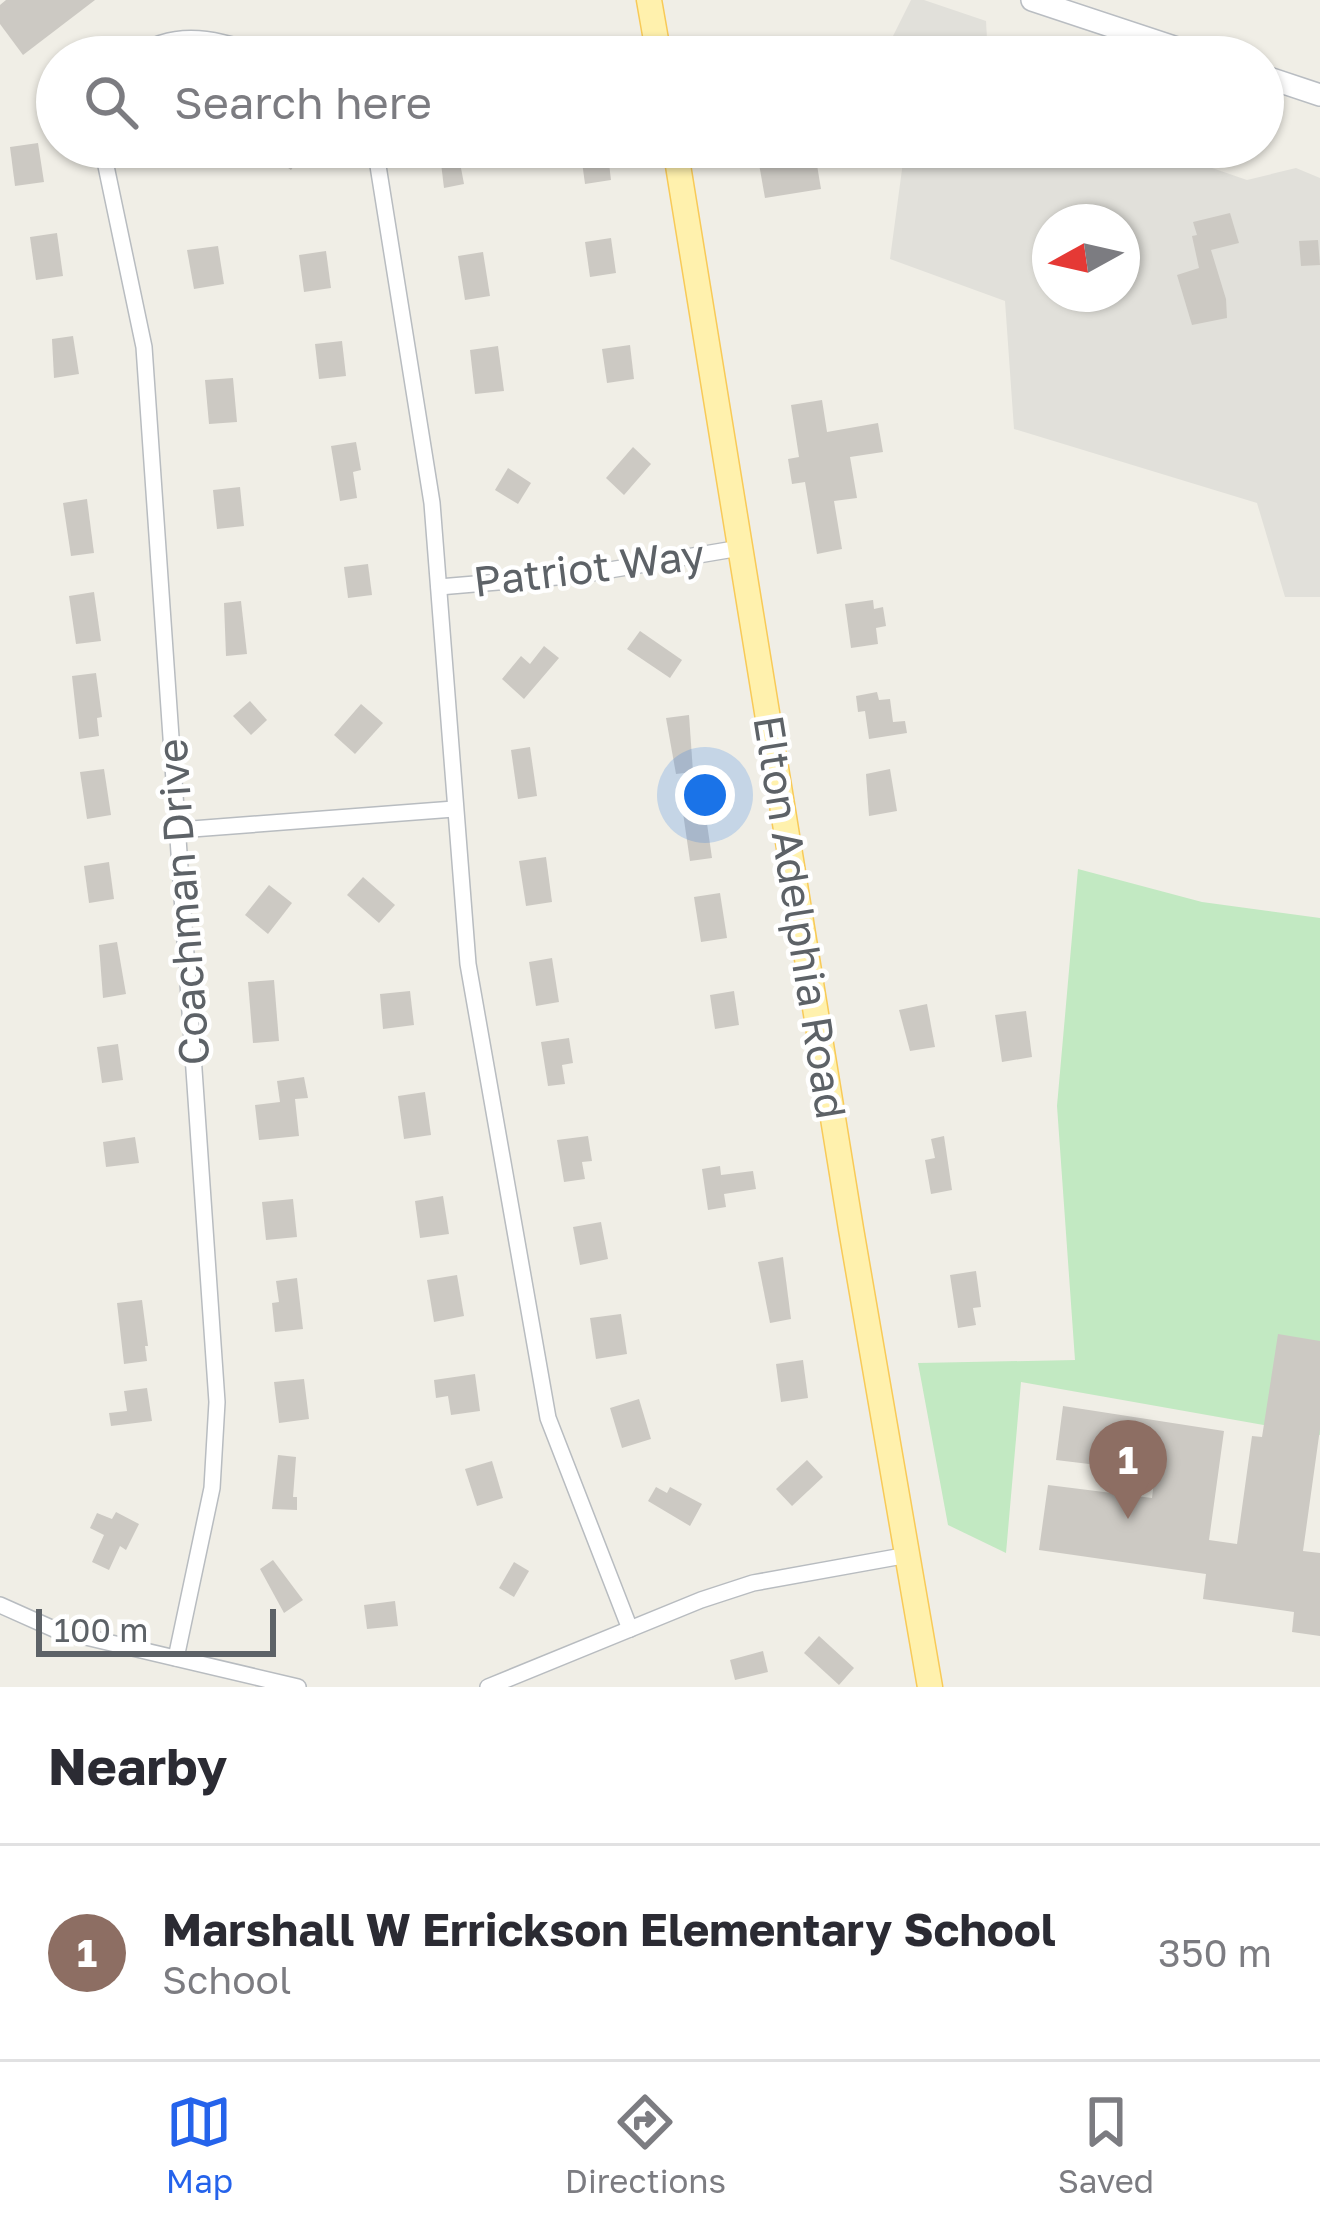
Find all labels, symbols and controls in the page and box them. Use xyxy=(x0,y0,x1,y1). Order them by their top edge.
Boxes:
search box xyxy=(36,36,1284,168)
icon: search xyxy=(78,69,144,135)
text: Search here xyxy=(174,75,432,129)
north arrow xyxy=(1032,204,1140,312)
street label: Patriot Way xyxy=(471,528,707,606)
street label: Elton Adelphia Road xyxy=(744,711,858,1122)
street label: Coachman Drive xyxy=(146,737,218,1067)
your location xyxy=(675,765,735,825)
pin: 1 xyxy=(1089,1420,1167,1519)
scale bar xyxy=(36,1603,276,1656)
text: 100 m xyxy=(54,1610,148,1649)
text: Nearby xyxy=(48,1735,227,1796)
text: Marshall W Errickson Elementary School xyxy=(162,1902,1056,1956)
text: 1 xyxy=(77,1929,97,1976)
text: 350 m xyxy=(1158,1929,1272,1976)
text: School xyxy=(162,1956,291,2003)
tab: Map xyxy=(166,2089,233,2200)
tab: Directions xyxy=(565,2089,726,2200)
tab: Saved xyxy=(1058,2089,1154,2200)

